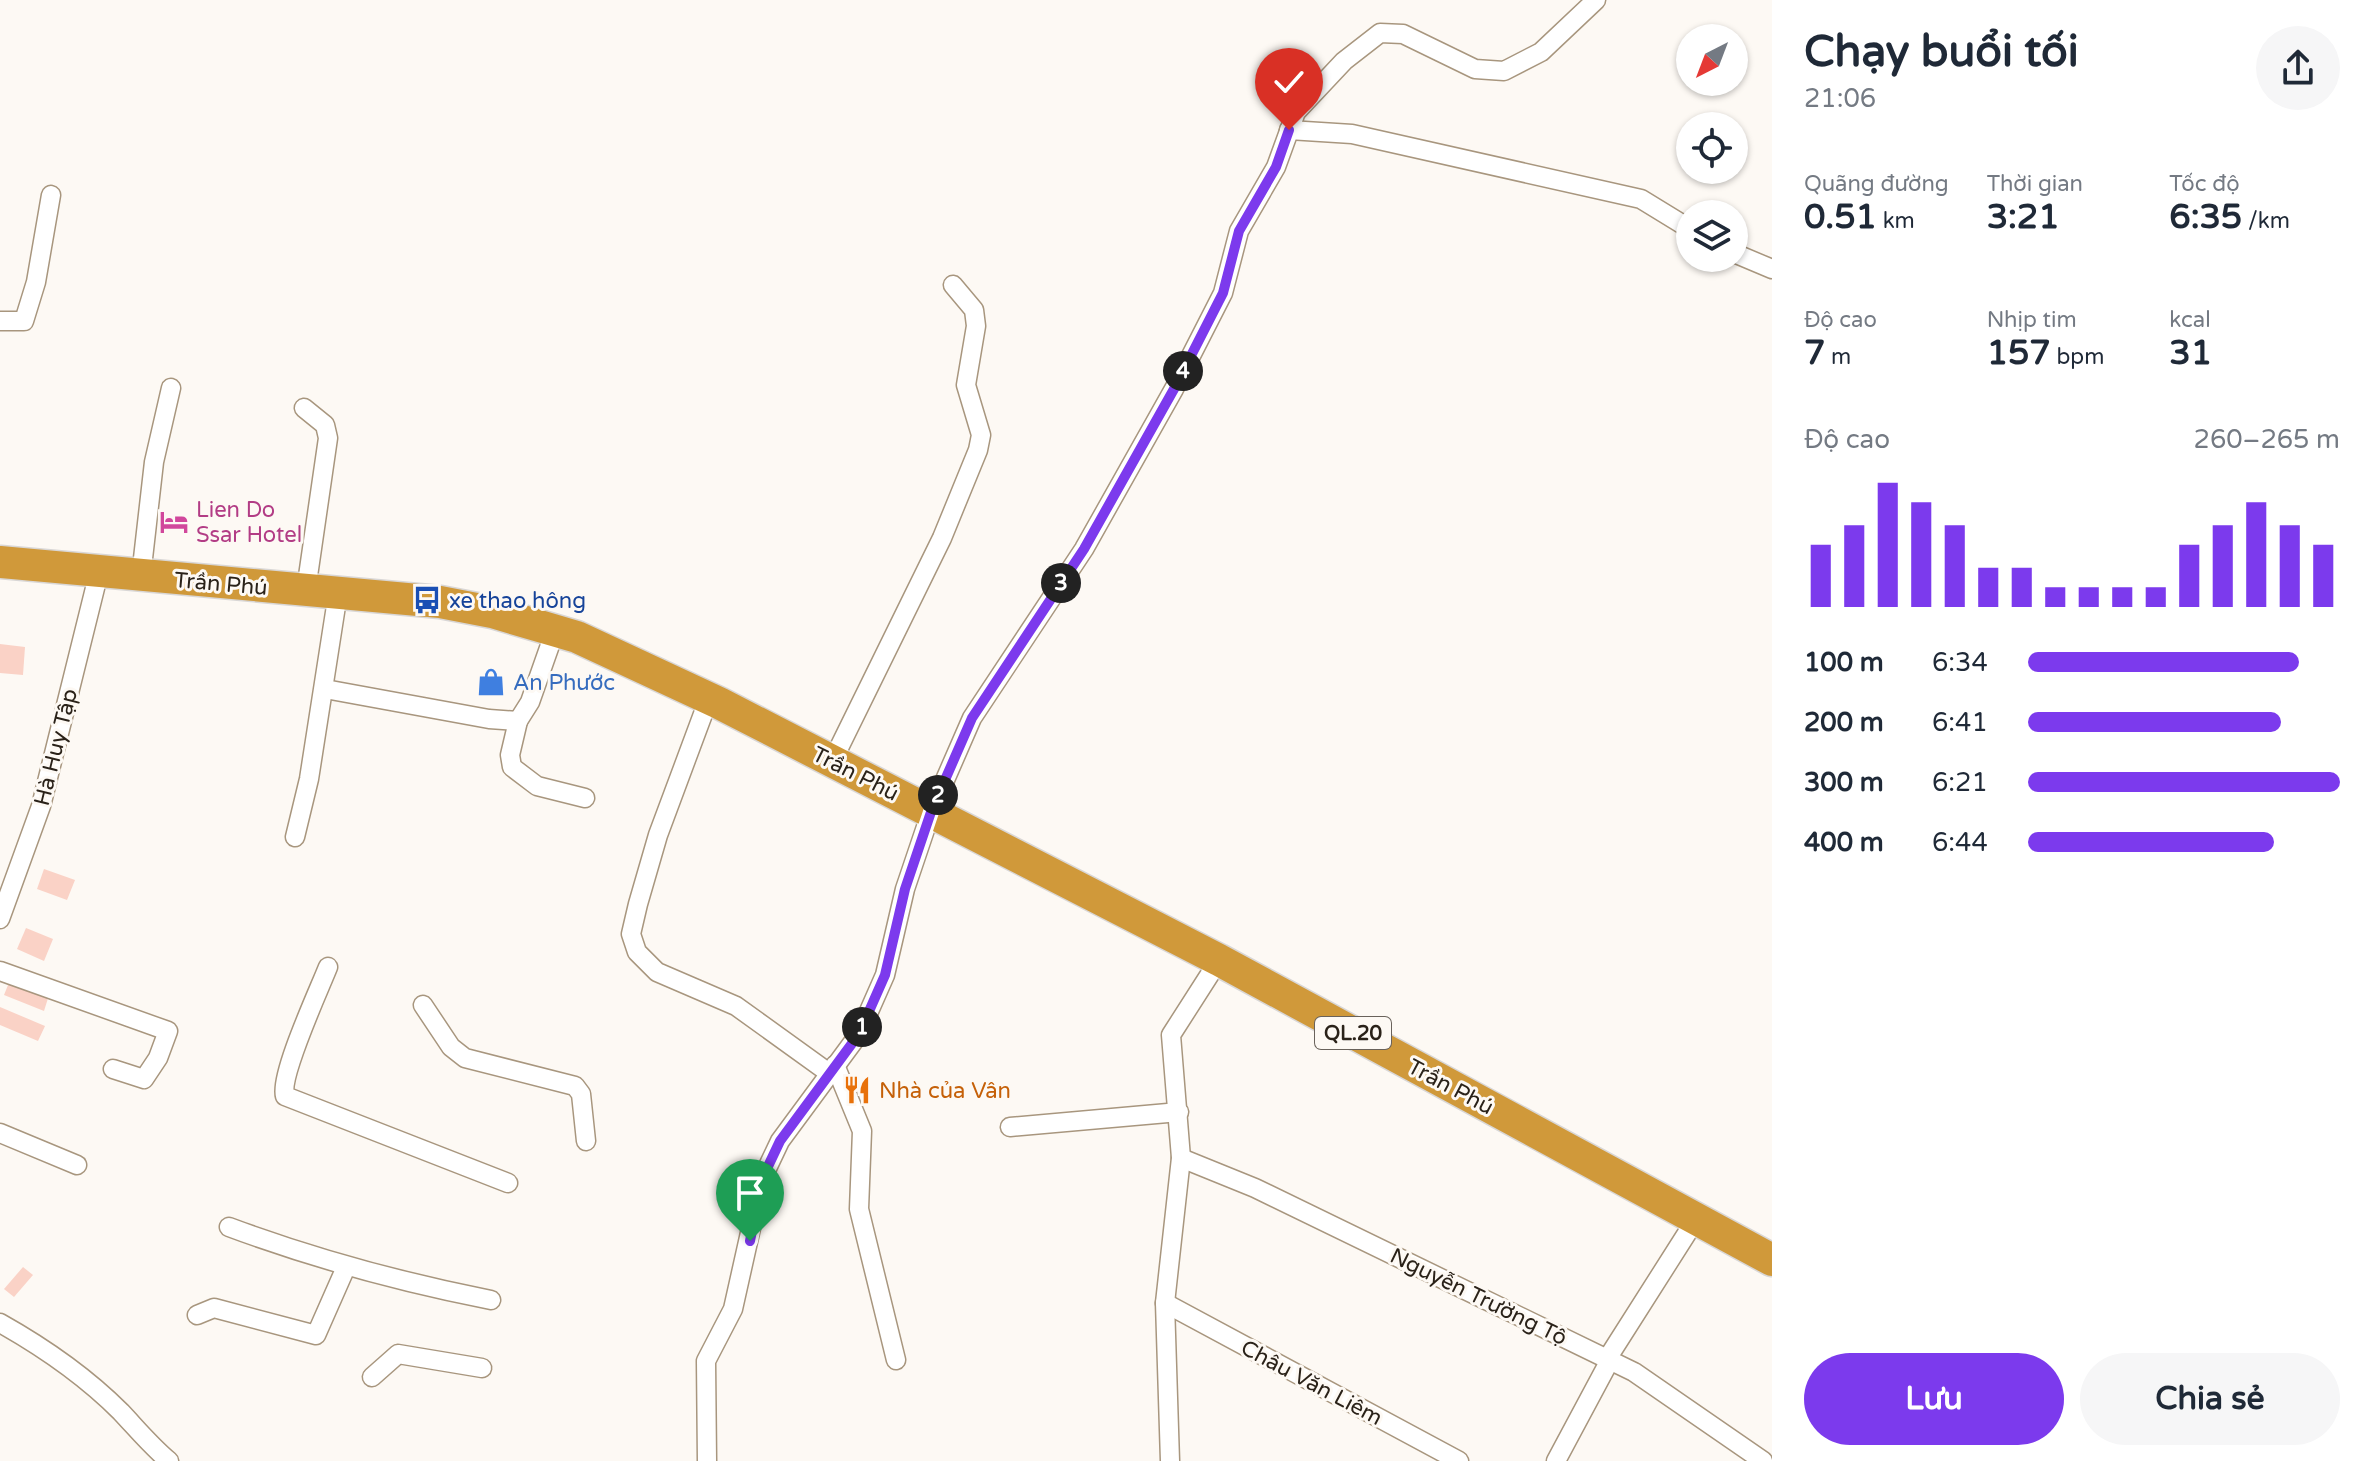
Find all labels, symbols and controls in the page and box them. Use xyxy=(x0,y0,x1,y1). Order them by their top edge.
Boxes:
north arrow xyxy=(1676,24,1748,96)
map controls xyxy=(1676,24,1748,272)
text: Chạy buổi tối xyxy=(1804,26,2079,79)
button: share xyxy=(2256,26,2340,110)
pin xyxy=(1255,48,1323,130)
icon: check xyxy=(1267,60,1311,104)
text: 21:06 xyxy=(1804,83,1876,114)
button: locate xyxy=(1676,112,1748,184)
text: Quãng đường xyxy=(1804,171,1949,197)
text: Thời gian xyxy=(1987,171,2083,197)
text: Tốc độ xyxy=(2169,171,2240,197)
text: 0.51 xyxy=(1804,197,1877,238)
text: 3:21 xyxy=(1987,197,2060,238)
text: 6:35 xyxy=(2169,197,2242,238)
button: layers xyxy=(1676,200,1748,272)
text: km xyxy=(1877,208,1915,234)
text: /km xyxy=(2242,208,2290,234)
text: Độ cao xyxy=(1804,307,1877,333)
text: Nhịp tim xyxy=(1987,307,2077,333)
text: kcal xyxy=(2169,307,2211,333)
text: 7 xyxy=(1804,333,1825,374)
text: 157 xyxy=(1987,333,2051,374)
text: 31 xyxy=(2169,333,2212,374)
text: m xyxy=(1825,344,1851,370)
text: bpm xyxy=(2051,344,2104,370)
pin: 4 xyxy=(1163,351,1203,391)
text: 4 xyxy=(1176,358,1190,384)
text: Độ cao xyxy=(1804,424,1890,455)
text: 260–265 m xyxy=(2194,424,2340,455)
place label: Lien Do Ssar Hotel xyxy=(196,497,302,548)
hotel icon: Lien Do Ssar Hotel xyxy=(159,507,189,537)
pin: 3 xyxy=(1041,563,1081,603)
street label: Trần Phú xyxy=(173,567,269,601)
text: 3 xyxy=(1054,570,1068,596)
bus stop icon: xe thao hông xyxy=(412,585,442,615)
place label: xe thao hông xyxy=(449,588,586,614)
text: 100 m xyxy=(1804,647,1884,678)
text: 6:34 xyxy=(1932,647,1988,678)
shop icon: An Phước xyxy=(476,667,506,697)
place label: An Phước xyxy=(513,670,615,696)
street label: Hà Huy Tập xyxy=(29,686,83,809)
text: 200 m xyxy=(1804,707,1884,738)
text: 6:41 xyxy=(1932,707,1988,738)
street label: Trần Phú xyxy=(808,741,903,807)
text: 300 m xyxy=(1804,767,1884,798)
text: 6:21 xyxy=(1932,767,1988,798)
pin: 2 xyxy=(918,775,958,815)
text: 2 xyxy=(931,782,945,808)
text: 400 m xyxy=(1804,827,1884,858)
text: 6:44 xyxy=(1932,827,1988,858)
pin: 1 xyxy=(842,1007,882,1047)
text: 1 xyxy=(855,1014,869,1040)
road number: QL.20 xyxy=(1315,1017,1391,1049)
street label: Trần Phú xyxy=(1403,1053,1498,1120)
restaurant icon: Nhà của Vân xyxy=(842,1075,872,1105)
place label: Nhà của Vân xyxy=(879,1078,1011,1104)
pin xyxy=(716,1159,784,1241)
icon: arrive xyxy=(728,1171,772,1215)
street label: Nguyễn Trường Tộ xyxy=(1386,1243,1571,1351)
street label: Châu Văn Liêm xyxy=(1236,1335,1387,1431)
button: Lưu xyxy=(1804,1353,2064,1445)
button: Chia sẻ xyxy=(2080,1353,2340,1445)

